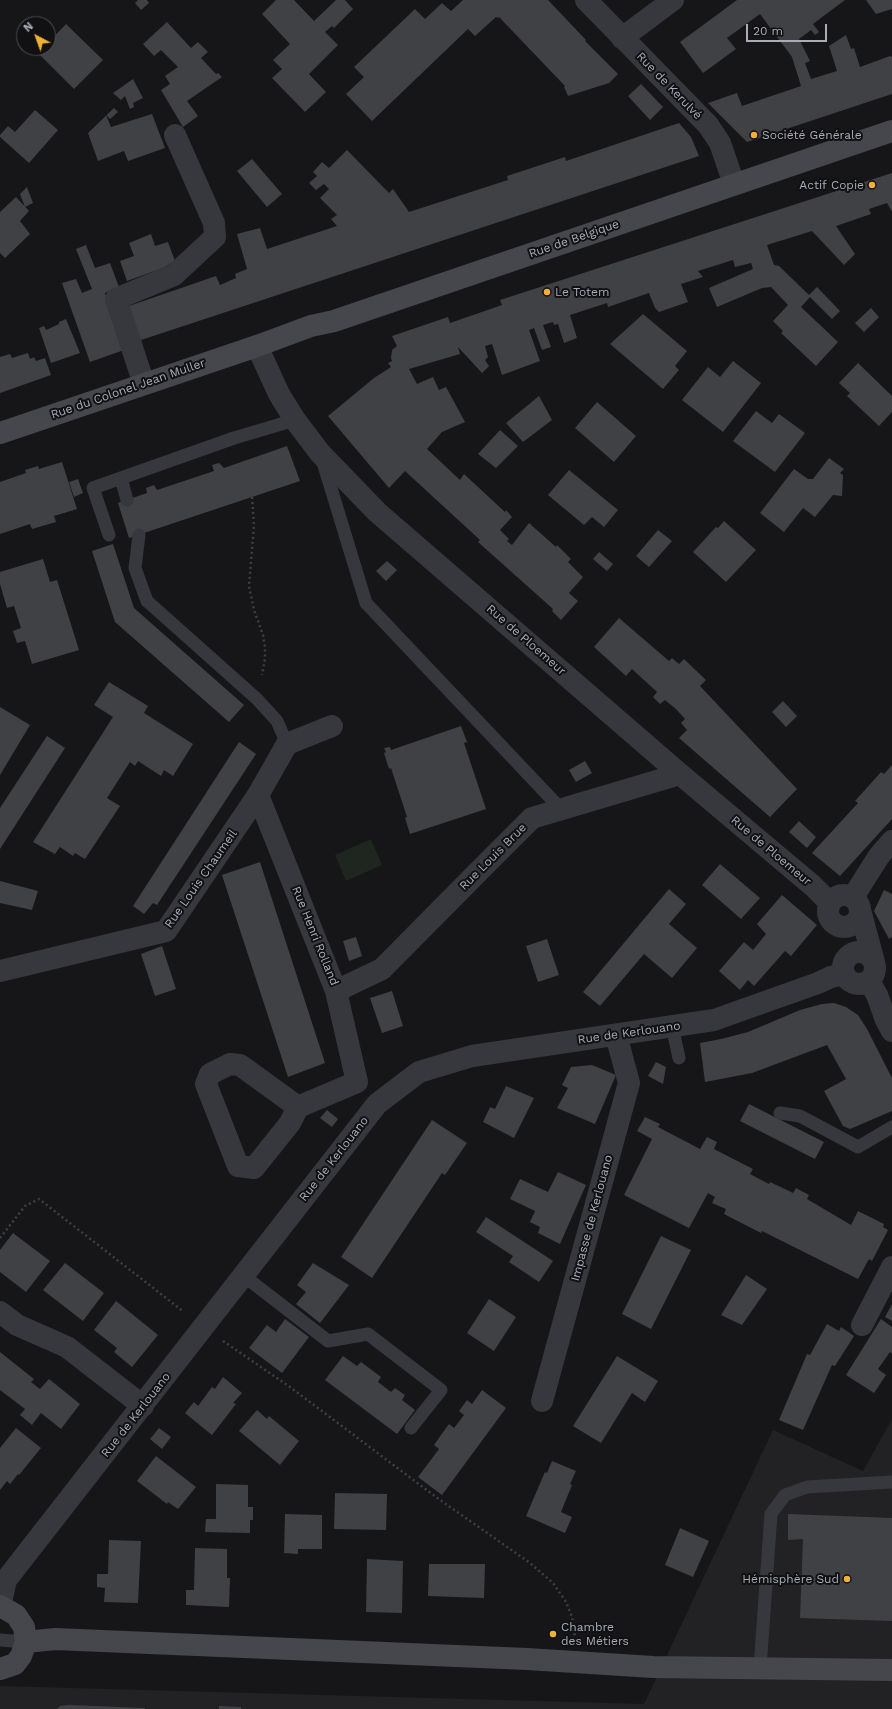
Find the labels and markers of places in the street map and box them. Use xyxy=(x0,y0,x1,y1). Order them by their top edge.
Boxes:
place label: Société Générale xyxy=(762,128,862,142)
marker: Société Générale xyxy=(749,130,759,140)
place label: Actif Copie xyxy=(799,178,864,192)
marker: Actif Copie xyxy=(867,180,877,190)
place label: Le Totem xyxy=(555,285,609,299)
marker: Le Totem xyxy=(542,287,552,297)
place label: Hémisphère Sud xyxy=(742,1572,839,1586)
marker: Hémisphère Sud xyxy=(842,1574,852,1584)
place label: Chambre des Métiers xyxy=(561,1620,629,1648)
marker: Chambre des Métiers xyxy=(548,1629,558,1639)

